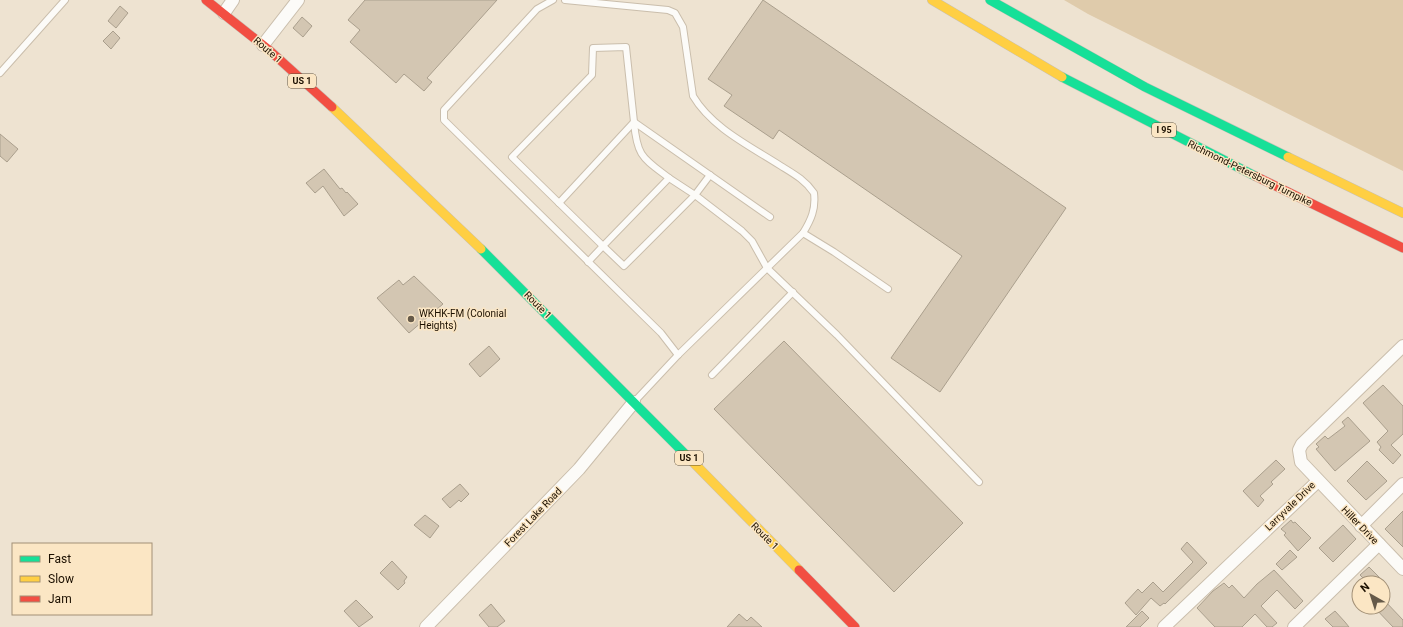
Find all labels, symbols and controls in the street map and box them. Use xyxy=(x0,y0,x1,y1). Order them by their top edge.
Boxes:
street label: Route 1 xyxy=(252,35,284,65)
road number: US 1 xyxy=(288,74,316,88)
road number: I 95 xyxy=(1152,123,1176,137)
street label: Richmond-Petersburg Turnpike xyxy=(1186,138,1314,208)
street label: Route 1 xyxy=(522,289,554,321)
place label: WKHK-FM (Colonial Heights) xyxy=(419,308,506,332)
marker: WKHK-FM (Colonial Heights) xyxy=(406,314,416,324)
road number: US 1 xyxy=(675,451,703,465)
street label: Larryvale Drive xyxy=(1263,479,1317,533)
street label: Forest Lake Road xyxy=(502,485,564,549)
street label: Hiller Drive xyxy=(1339,504,1381,546)
street label: Route 1 xyxy=(749,520,781,552)
legend xyxy=(12,543,152,615)
text: Fast xyxy=(48,552,71,566)
text: Slow xyxy=(48,572,74,586)
north arrow xyxy=(1351,575,1391,615)
text: N xyxy=(1358,580,1372,595)
text: Jam xyxy=(48,592,72,606)

